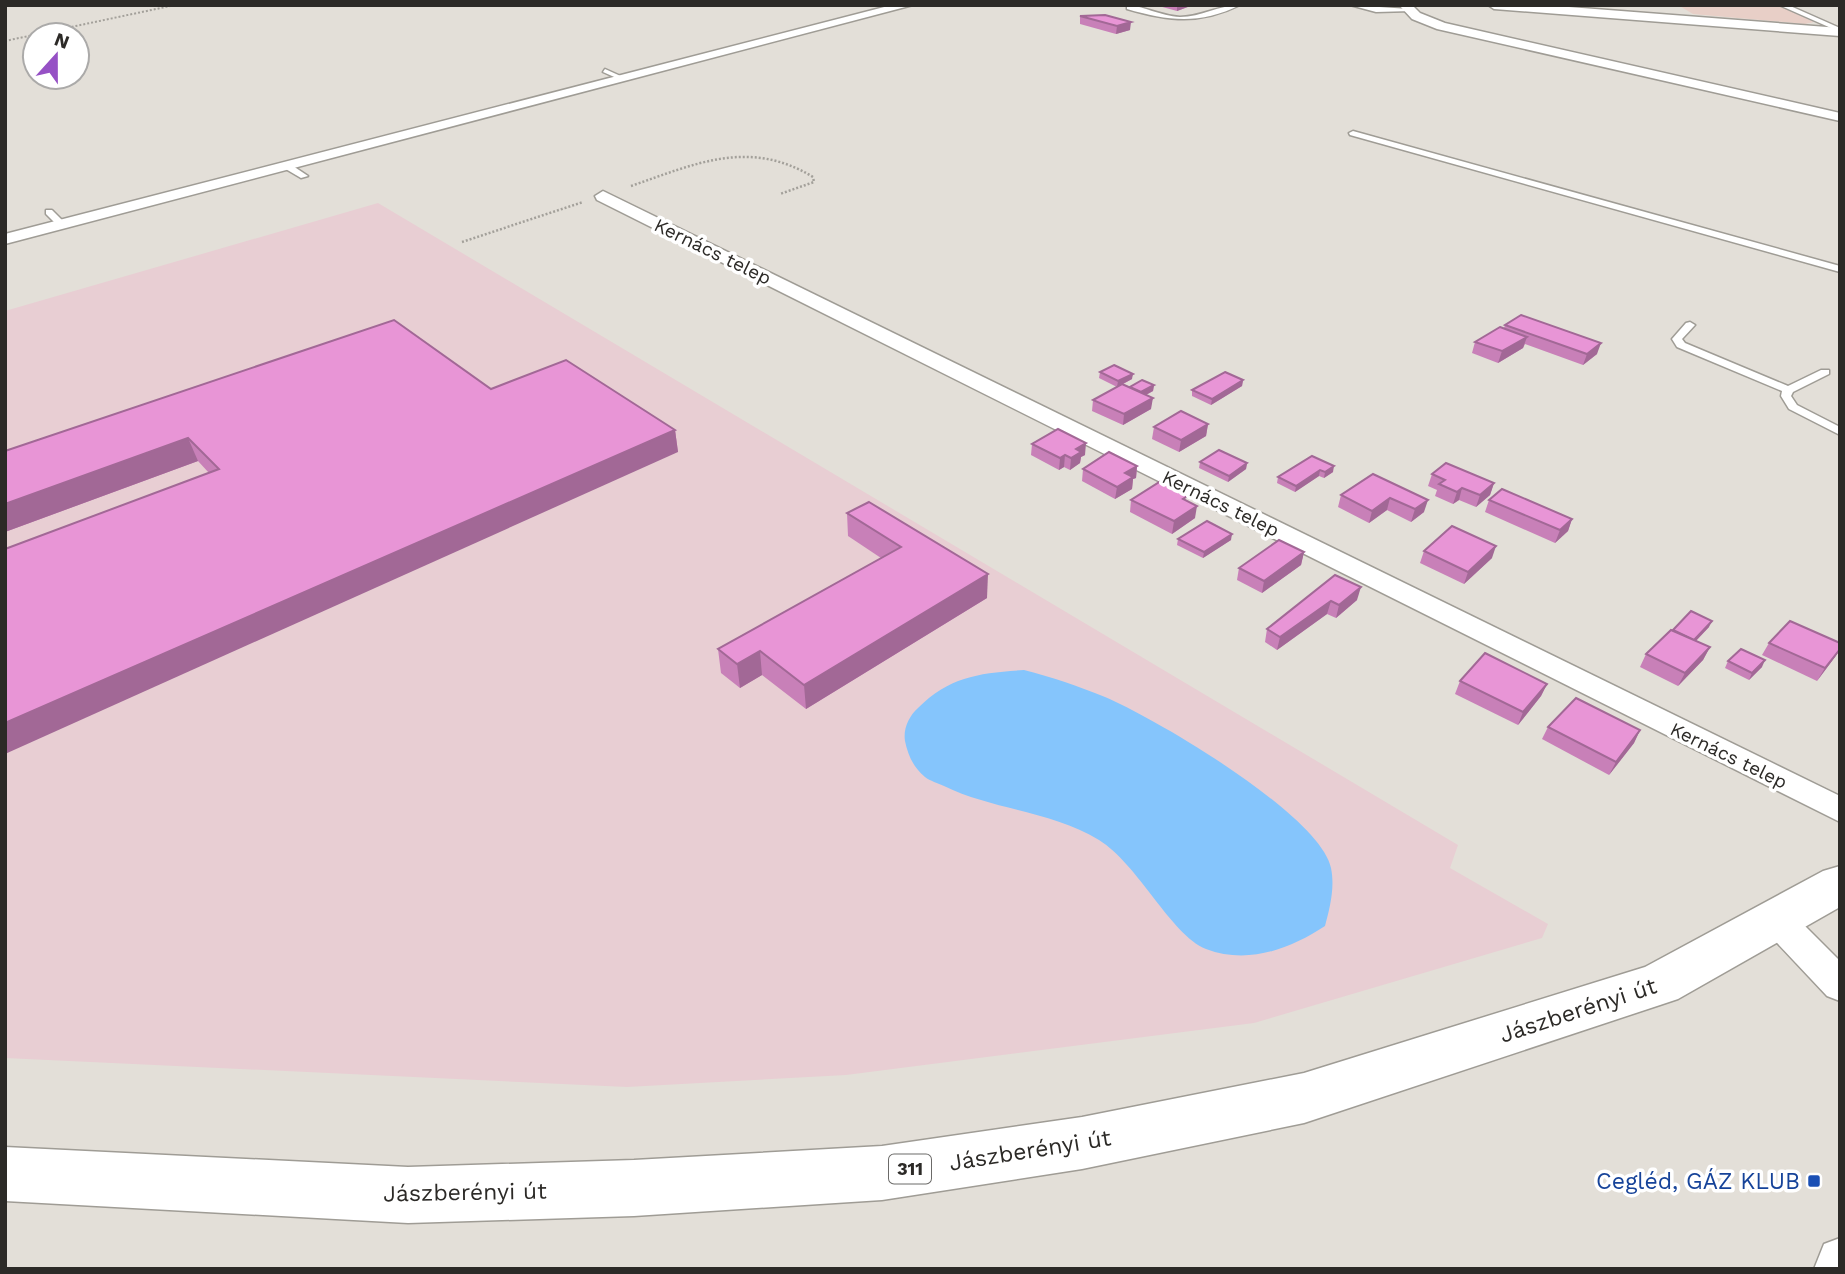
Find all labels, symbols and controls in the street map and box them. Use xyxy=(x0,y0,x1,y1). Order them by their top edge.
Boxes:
north arrow xyxy=(21,21,91,91)
text: N xyxy=(51,27,73,54)
street label: Kernács telep xyxy=(651,213,775,290)
street label: Kernács telep xyxy=(1159,465,1283,542)
street label: Kernács telep xyxy=(1667,717,1791,794)
street label: Jászberényi út xyxy=(1496,972,1660,1049)
street label: Jászberényi út xyxy=(947,1124,1113,1177)
road number: 311 xyxy=(889,1154,931,1184)
place label: Cegléd, GÁZ KLUB xyxy=(1596,1168,1800,1195)
marker: Cegléd, GÁZ KLUB xyxy=(1806,1173,1822,1189)
street label: Jászberényi út xyxy=(383,1178,547,1207)

